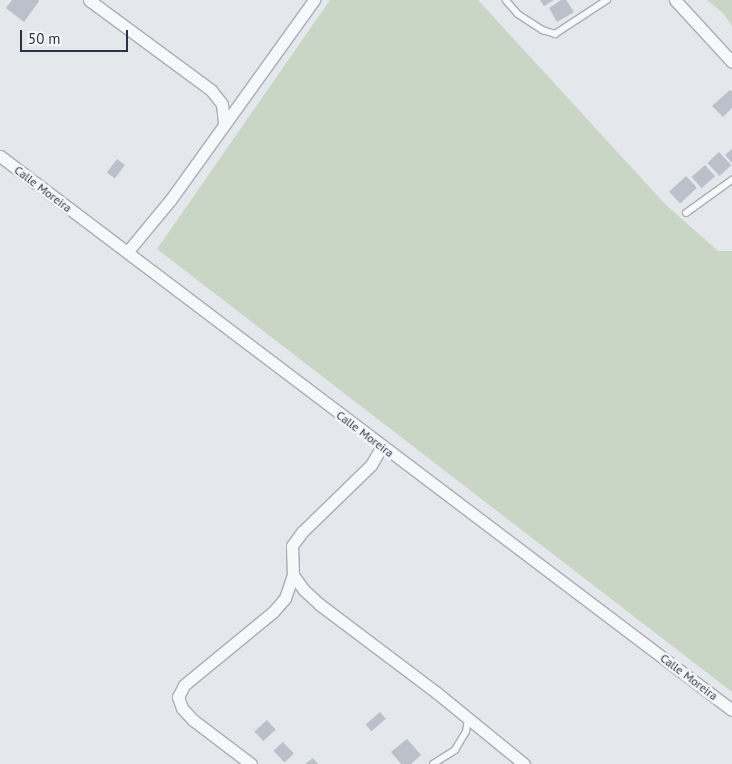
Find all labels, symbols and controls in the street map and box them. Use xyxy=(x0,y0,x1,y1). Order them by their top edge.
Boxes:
scale bar xyxy=(22,20,130,52)
text: 50 m xyxy=(28,29,61,48)
street label: Calle Moreira xyxy=(11,163,75,215)
street label: Calle Moreira xyxy=(333,408,397,460)
street label: Calle Moreira xyxy=(657,651,721,703)

